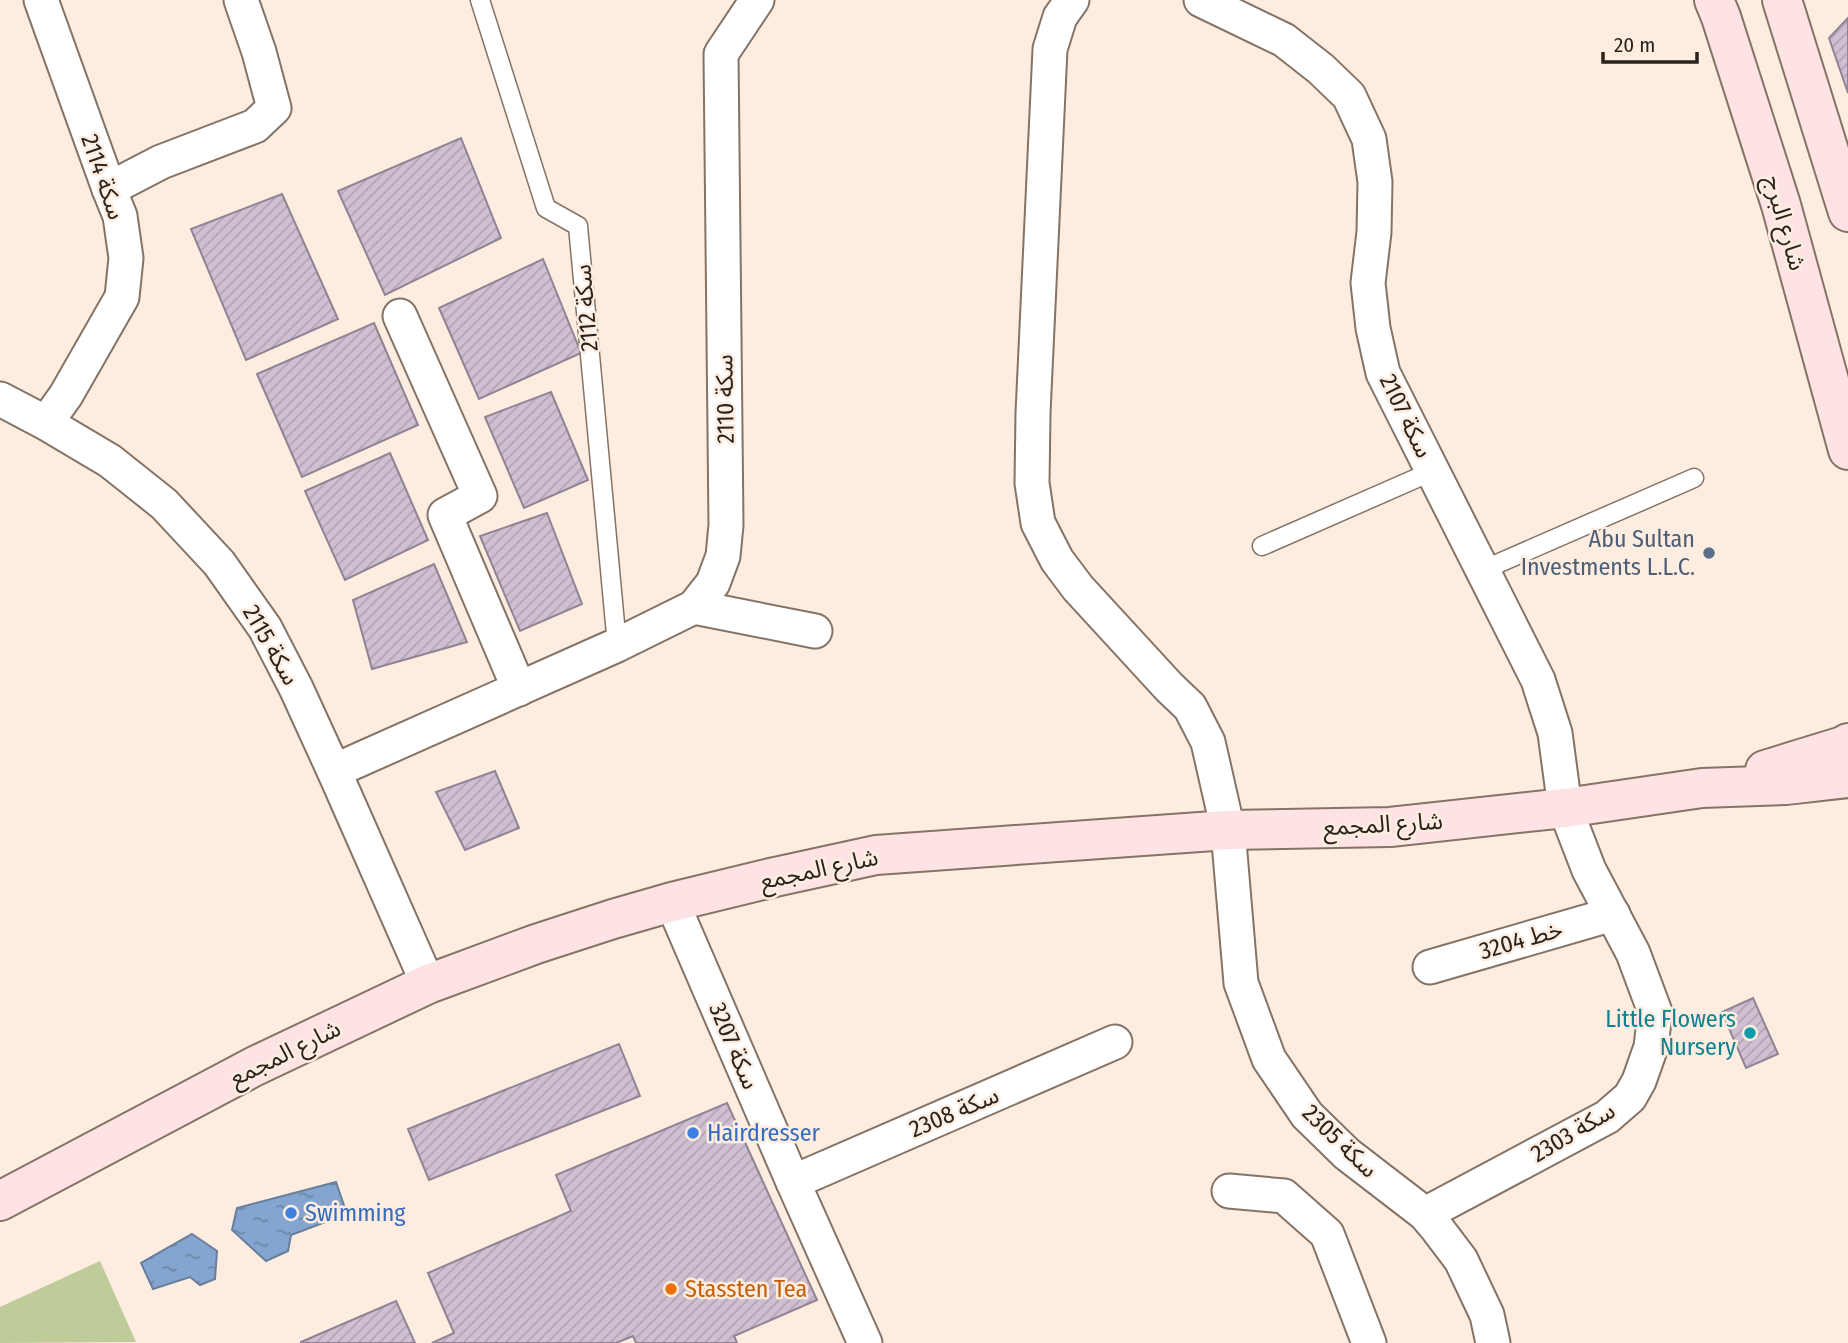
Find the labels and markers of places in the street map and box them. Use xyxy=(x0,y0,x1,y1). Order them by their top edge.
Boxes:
place label: Abu Sultan Investments L.L.C. xyxy=(1521,525,1695,581)
marker: Abu Sultan Investments L.L.C. xyxy=(1701,545,1717,561)
place label: Little Flowers Nursery xyxy=(1605,1005,1736,1061)
marker: Little Flowers Nursery xyxy=(1742,1025,1758,1041)
place label: Hairdresser xyxy=(707,1119,821,1147)
marker: Hairdresser xyxy=(685,1125,701,1141)
place label: Swimming xyxy=(305,1199,406,1227)
marker: Swimming xyxy=(283,1205,299,1221)
place label: Stassten Tea xyxy=(685,1275,807,1303)
marker: Stassten Tea xyxy=(663,1281,679,1297)

